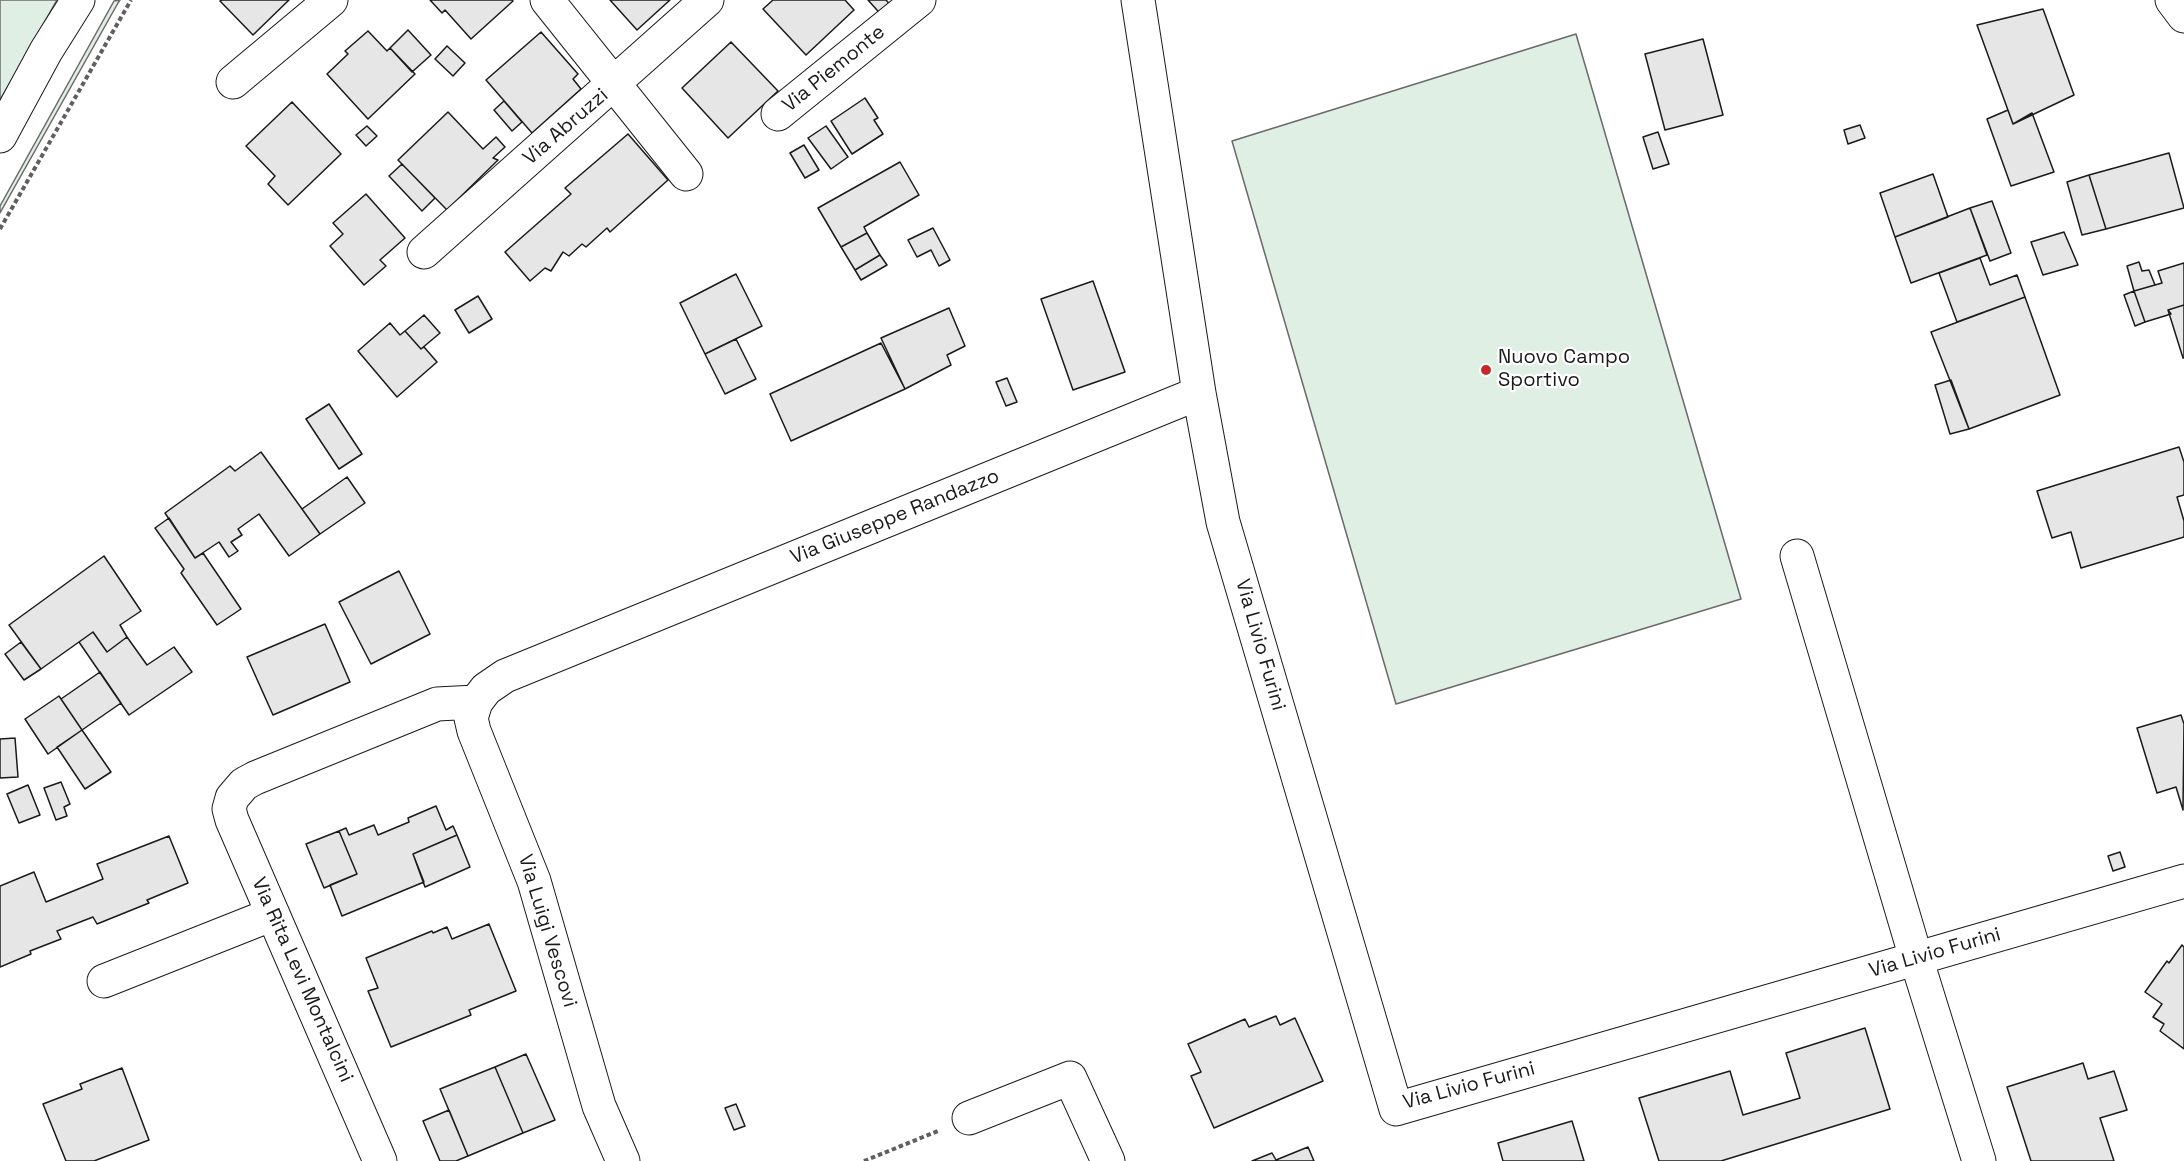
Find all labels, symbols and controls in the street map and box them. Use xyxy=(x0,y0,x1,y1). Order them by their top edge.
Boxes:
street label: Via Piemonte xyxy=(778,20,890,118)
street label: Via Abruzzi xyxy=(519,84,613,170)
place label: Nuovo Campo Sportivo xyxy=(1498,346,1630,393)
marker: Nuovo Campo Sportivo xyxy=(1479,363,1493,377)
street label: Via Giuseppe Randazzo xyxy=(787,464,1003,570)
street label: Via Livio Furini xyxy=(1230,577,1290,713)
street label: Via Luigi Vescovi xyxy=(512,852,582,1010)
street label: Via Rita Levi Montalcini xyxy=(246,874,358,1086)
street label: Via Livio Furini xyxy=(1867,923,2003,983)
street label: Via Livio Furini xyxy=(1400,1057,1538,1115)

